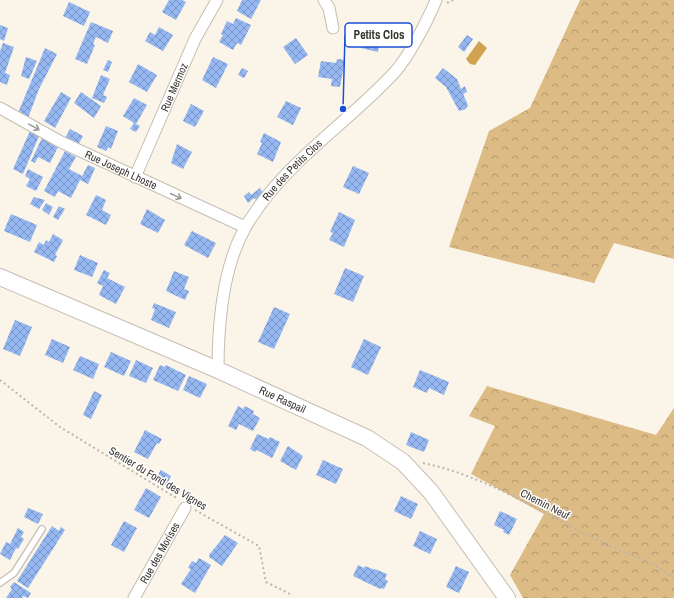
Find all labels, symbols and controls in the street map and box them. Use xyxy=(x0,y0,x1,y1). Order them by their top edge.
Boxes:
callout: Petits Clos xyxy=(345,23,412,47)
text: Petits Clos xyxy=(354,27,405,43)
street label: Rue Mermoz xyxy=(157,60,191,114)
one-way arrow xyxy=(28,123,40,131)
street label: Rue des Petits Clos xyxy=(259,136,325,203)
street label: Rue Joseph Lhoste xyxy=(83,147,159,192)
one-way arrow xyxy=(170,193,182,200)
street label: Rue Raspail xyxy=(257,383,308,416)
street label: Sentier du Fond des Vignes xyxy=(107,443,210,513)
street label: Chemin Neuf xyxy=(518,486,572,523)
street label: Rue des Morises xyxy=(137,519,183,586)

